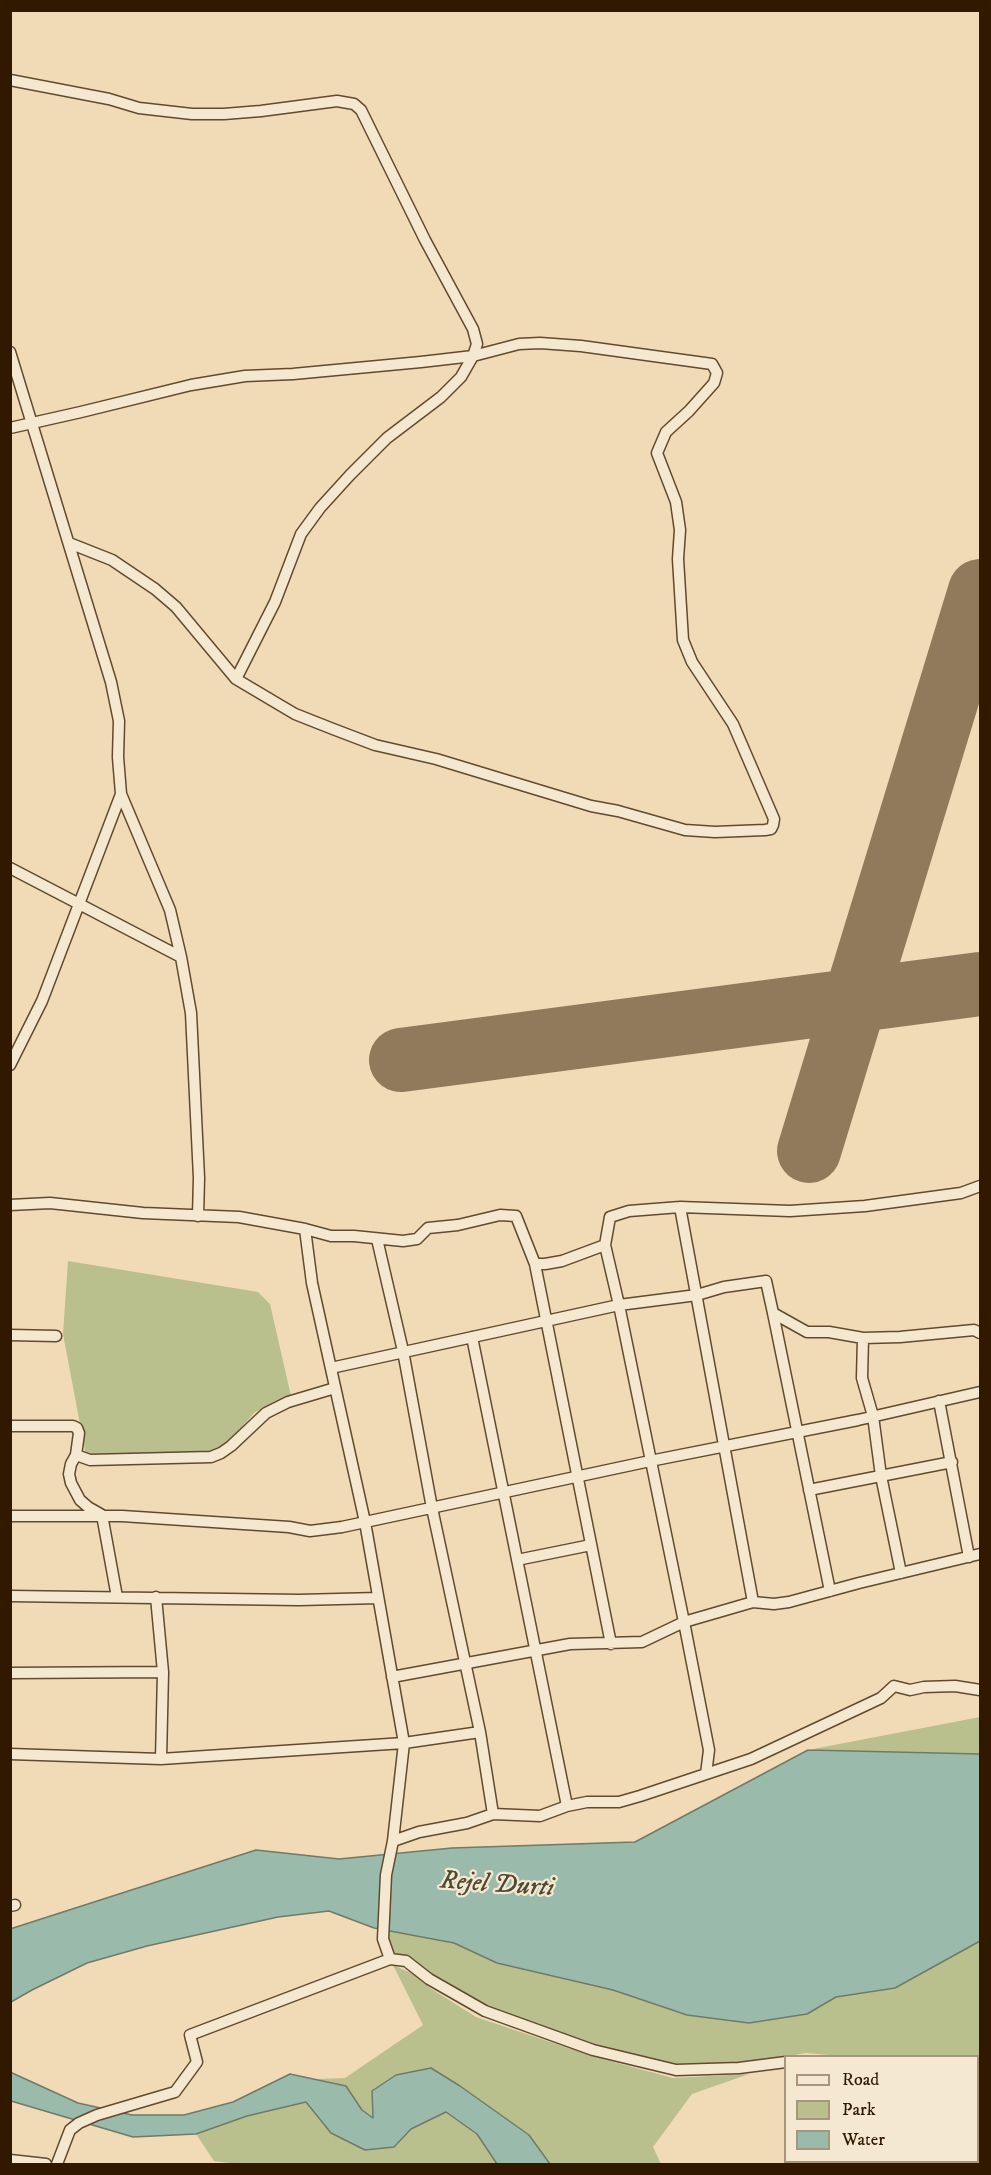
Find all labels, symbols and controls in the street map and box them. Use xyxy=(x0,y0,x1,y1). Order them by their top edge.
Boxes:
water label: Rejel Durti xyxy=(439,1866,555,1906)
legend xyxy=(784,2055,979,2163)
text: Road xyxy=(842,2069,879,2091)
text: Park xyxy=(842,2099,876,2121)
text: Water xyxy=(842,2129,885,2151)

